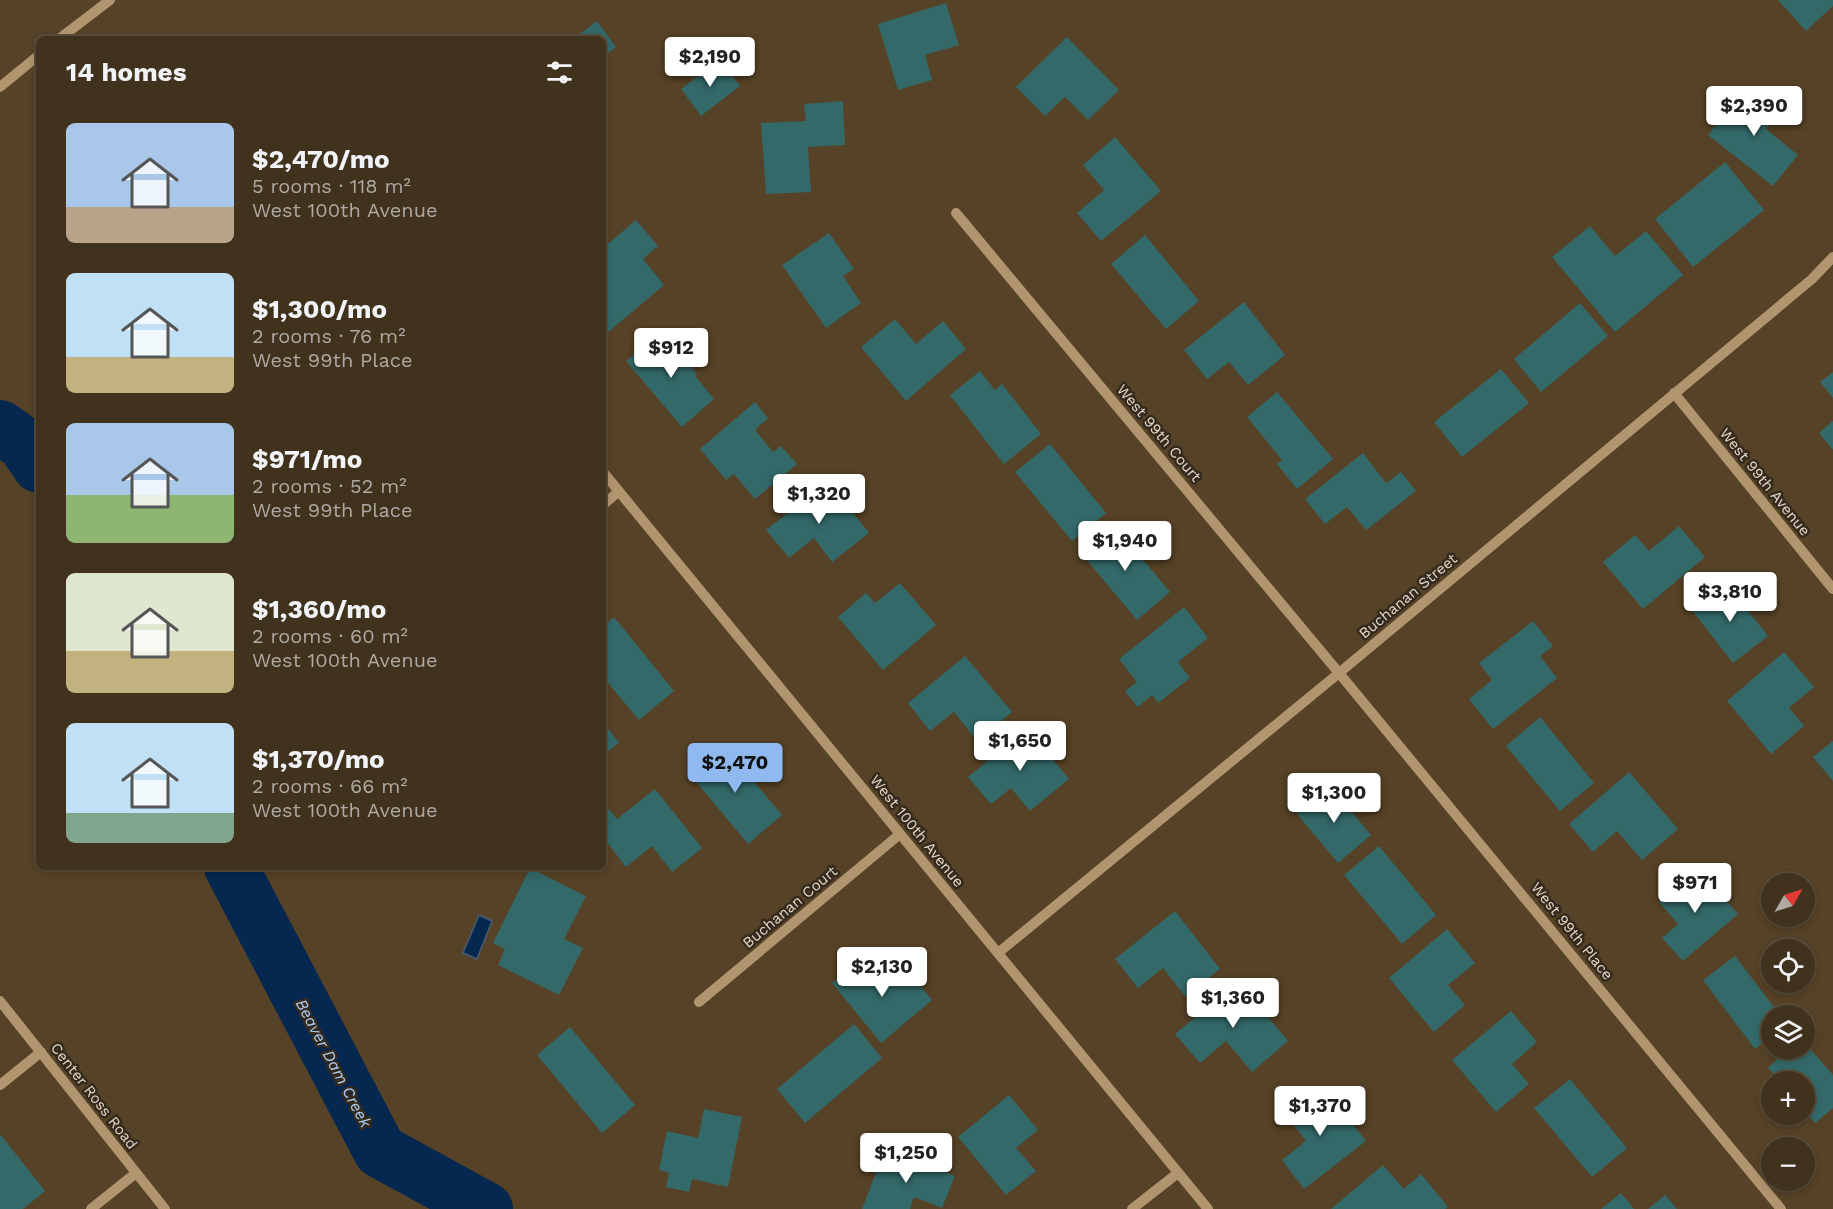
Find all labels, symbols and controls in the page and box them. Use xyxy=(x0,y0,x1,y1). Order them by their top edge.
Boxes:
pin: $2,190 xyxy=(661,37,759,88)
text: $2,190 xyxy=(679,44,741,68)
icon: filters xyxy=(543,56,576,89)
text: 14 homes xyxy=(66,57,187,87)
pin: $2,390 xyxy=(1705,86,1803,137)
text: $2,390 xyxy=(1720,93,1788,117)
text: $2,470/mo xyxy=(252,144,390,174)
icon: home xyxy=(114,147,186,219)
text: 5 rooms · 118 m² xyxy=(252,174,411,198)
text: West 100th Avenue xyxy=(252,198,438,222)
text: $1,300/mo xyxy=(252,294,387,324)
icon: home xyxy=(114,297,186,369)
text: 2 rooms · 76 m² xyxy=(252,324,405,348)
pin: $912 xyxy=(635,328,707,379)
text: $912 xyxy=(648,335,694,359)
text: West 99th Place xyxy=(252,348,412,372)
street label: West 99th Court xyxy=(1113,381,1205,486)
street label: West 99th Avenue xyxy=(1716,424,1814,540)
text: $971/mo xyxy=(252,444,362,474)
icon: home xyxy=(114,447,186,519)
text: 2 rooms · 52 m² xyxy=(252,474,407,498)
pin: $1,320 xyxy=(770,474,868,525)
text: $1,320 xyxy=(787,481,851,505)
text: West 99th Place xyxy=(252,498,412,522)
pin: $1,940 xyxy=(1076,521,1174,572)
text: $1,940 xyxy=(1092,528,1158,552)
street label: Buchanan Street xyxy=(1355,549,1461,642)
pin: $3,810 xyxy=(1681,572,1779,623)
text: $3,810 xyxy=(1698,579,1762,603)
text: $1,360/mo xyxy=(252,594,386,624)
icon: home xyxy=(114,597,186,669)
text: 2 rooms · 60 m² xyxy=(252,624,408,648)
text: West 100th Avenue xyxy=(252,648,438,672)
pin: $1,650 xyxy=(971,721,1069,772)
text: $1,650 xyxy=(988,728,1052,752)
pin: $2,470 xyxy=(686,743,784,794)
text: $1,370/mo xyxy=(252,744,385,774)
icon: home xyxy=(114,747,186,819)
text: $2,470 xyxy=(702,750,768,774)
street label: West 100th Avenue xyxy=(866,771,968,891)
pin: $1,300 xyxy=(1285,773,1383,824)
text: 2 rooms · 66 m² xyxy=(252,774,408,798)
text: $1,300 xyxy=(1302,780,1366,804)
text: West 100th Avenue xyxy=(252,798,438,822)
street label: Buchanan Court xyxy=(739,862,841,952)
pin: $971 xyxy=(1659,863,1731,914)
text: $971 xyxy=(1672,870,1718,894)
north arrow xyxy=(1761,873,1815,927)
map controls xyxy=(1761,873,1815,1191)
street label: West 99th Place xyxy=(1527,879,1617,983)
button: locate xyxy=(1761,939,1815,993)
pin: $2,130 xyxy=(833,947,931,998)
text: $2,130 xyxy=(851,954,913,978)
pin: $1,360 xyxy=(1184,978,1282,1029)
text: $1,360 xyxy=(1201,985,1265,1009)
water label: Beaver Dam Creek xyxy=(292,996,376,1132)
button: layers xyxy=(1761,1005,1815,1059)
street label: Center Ross Road xyxy=(47,1039,141,1153)
button: + xyxy=(1761,1071,1815,1125)
pin: $1,370 xyxy=(1271,1086,1369,1137)
text: $1,370 xyxy=(1288,1093,1352,1117)
pin: $1,250 xyxy=(857,1133,955,1184)
button: − xyxy=(1761,1137,1815,1191)
text: $1,250 xyxy=(874,1140,938,1164)

